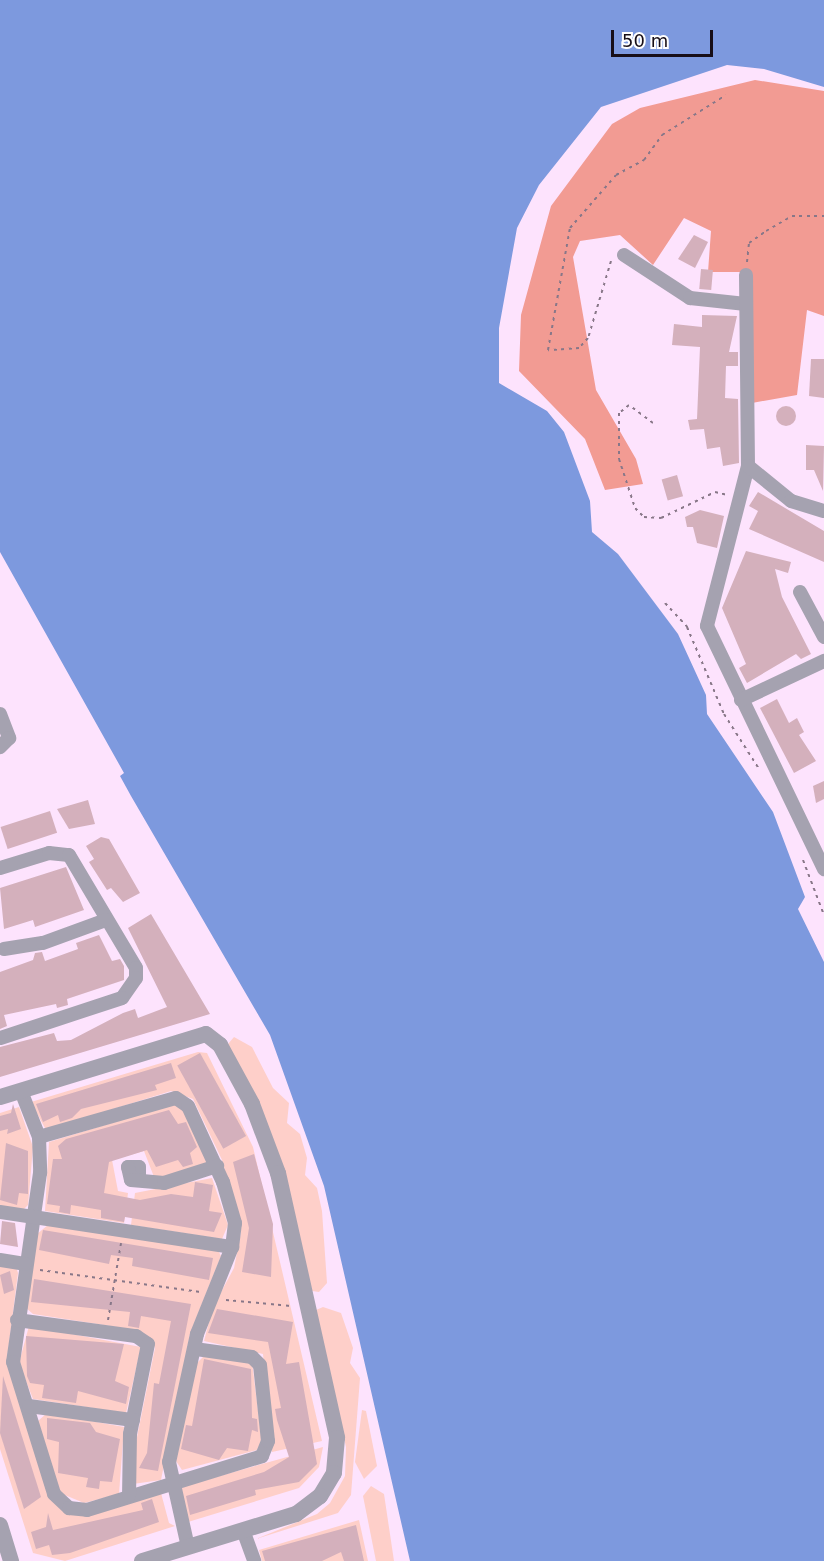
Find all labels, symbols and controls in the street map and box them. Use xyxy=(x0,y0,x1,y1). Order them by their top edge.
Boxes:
scale bar xyxy=(614,18,716,56)
text: 50 m xyxy=(622,30,668,51)

